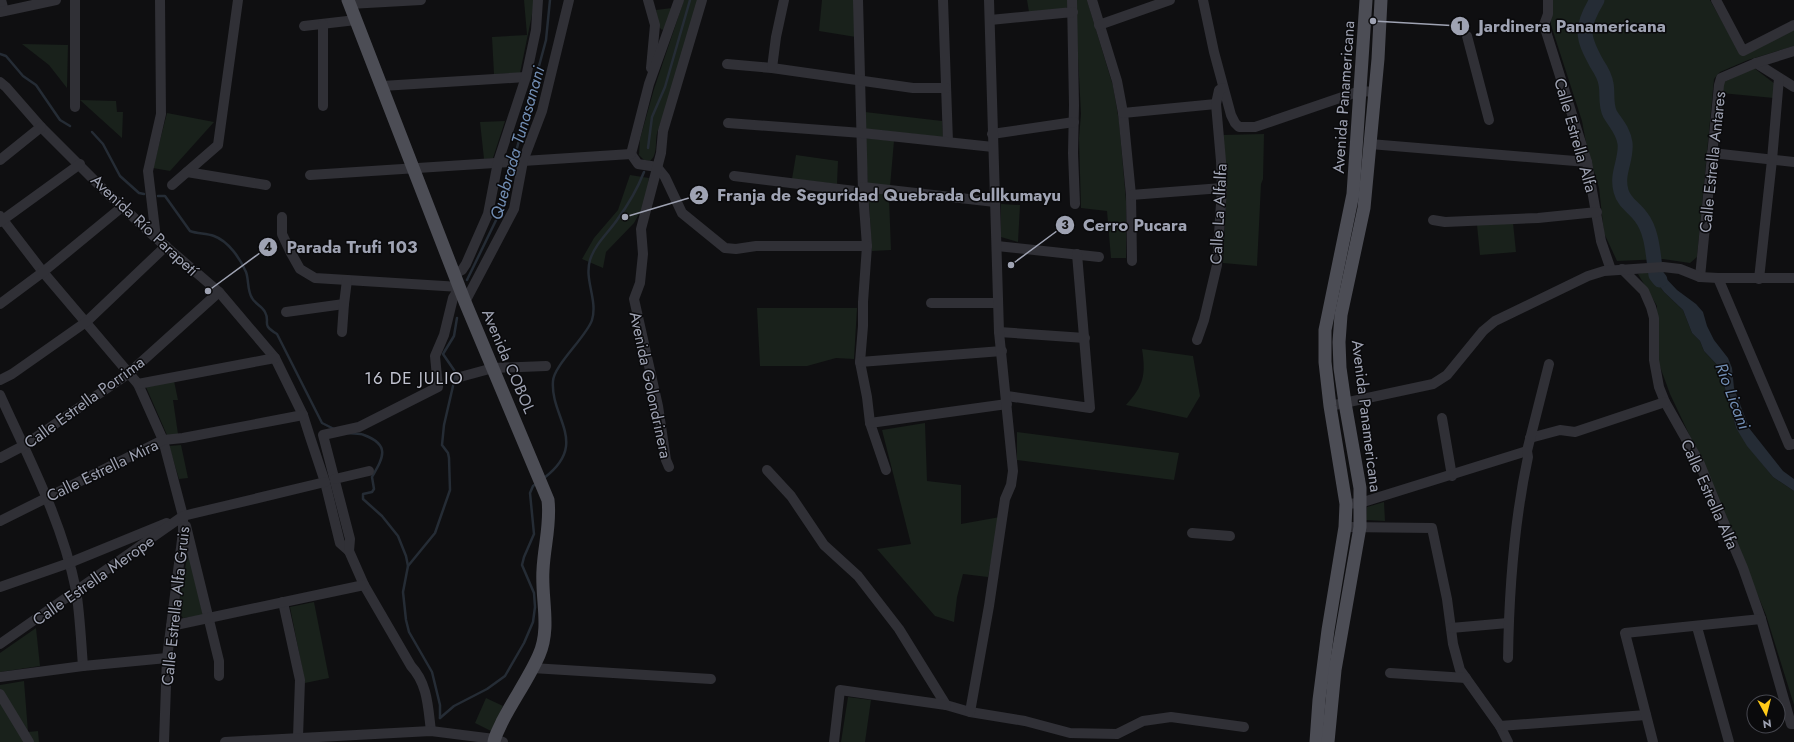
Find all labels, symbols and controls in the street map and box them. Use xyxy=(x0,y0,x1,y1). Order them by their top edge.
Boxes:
callout: Jardinera Panamericana xyxy=(1450,12,1674,41)
text: Jardinera Panamericana xyxy=(1475,14,1666,38)
text: 1 xyxy=(1457,17,1463,35)
street label: Avenida Panamericana xyxy=(1327,20,1360,174)
water label: Quebrada Tunasanani xyxy=(484,63,551,223)
street label: Calle Estrella Alfa xyxy=(1548,75,1603,195)
street label: Calle Estrella Antares xyxy=(1694,90,1731,234)
street label: Calle La Alfalfa xyxy=(1204,163,1233,265)
street label: Avenida Río Parapetí xyxy=(86,169,204,282)
callout: Franja de Seguridad Quebrada Cullkumayu xyxy=(689,181,1069,210)
text: Franja de Seguridad Quebrada Cullkumayu xyxy=(717,183,1061,207)
text: 2 xyxy=(695,187,703,205)
callout: Cerro Pucara xyxy=(1055,210,1195,239)
text: Cerro Pucara xyxy=(1083,213,1187,237)
text: 3 xyxy=(1061,216,1069,234)
callout: Parada Trufi 103 xyxy=(258,232,425,261)
text: Parada Trufi 103 xyxy=(286,235,418,259)
text: 4 xyxy=(264,238,272,256)
street label: Avenida COBOL xyxy=(476,305,541,418)
street label: Avenida Golondrinera xyxy=(624,310,677,461)
street label: Avenida Panamericana xyxy=(1346,339,1387,493)
street label: Calle Estrella Porrima xyxy=(19,351,149,454)
water label: Río Licani xyxy=(1709,359,1757,433)
district label: 16 DE JULIO xyxy=(364,366,464,390)
street label: Calle Estrella Mira xyxy=(42,433,162,507)
street label: Calle Estrella Alfa xyxy=(1675,436,1744,553)
street label: Calle Estrella Alfa Gruis xyxy=(156,525,195,687)
street label: Calle Estrella Merope xyxy=(28,530,159,631)
north arrow xyxy=(1746,694,1786,734)
text: N xyxy=(1762,715,1773,732)

